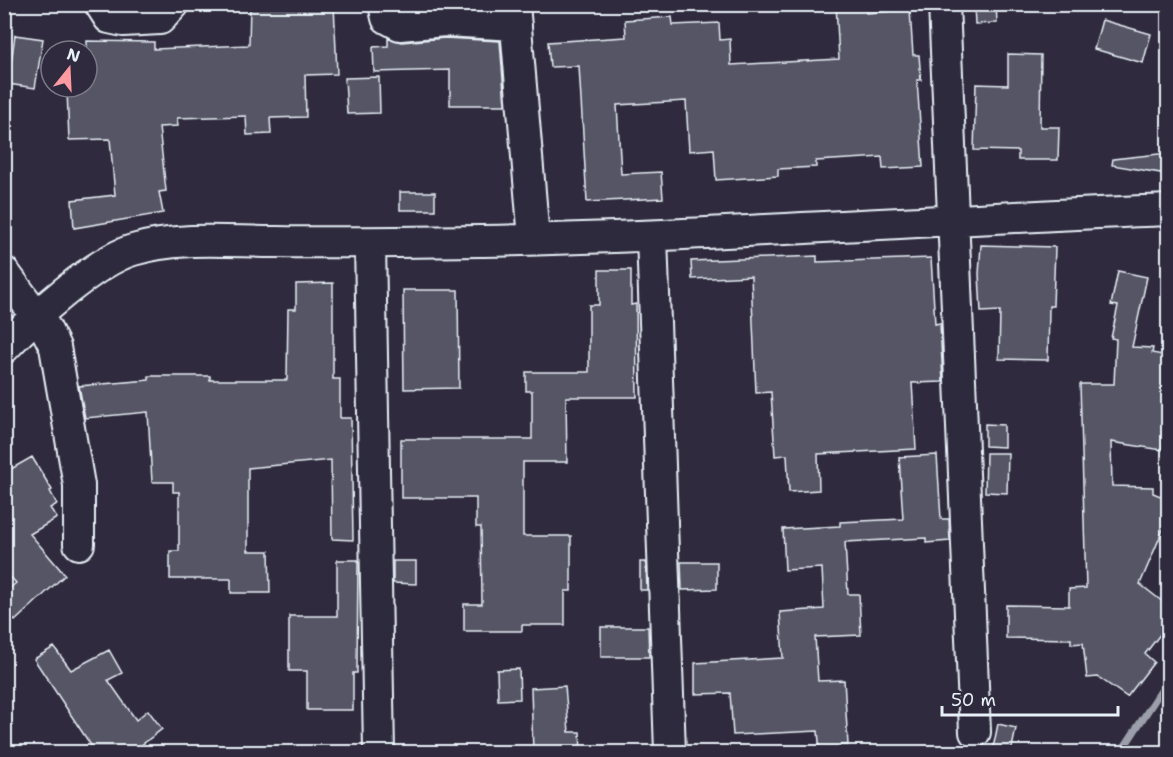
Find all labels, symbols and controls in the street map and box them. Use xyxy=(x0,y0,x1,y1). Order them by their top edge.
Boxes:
north arrow xyxy=(39,39,99,99)
text: N xyxy=(64,43,83,67)
scale bar xyxy=(942,679,1118,717)
text: 50 m xyxy=(951,688,996,712)

